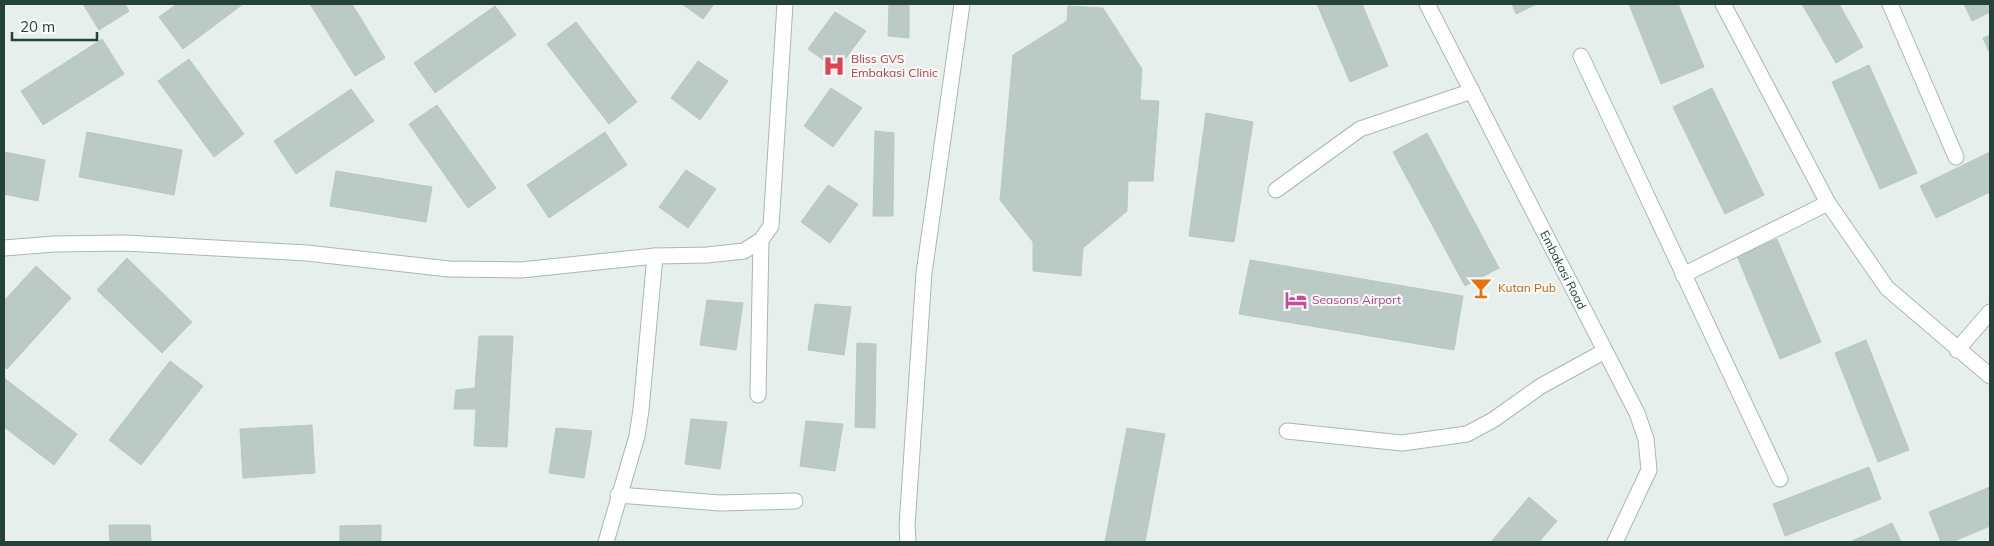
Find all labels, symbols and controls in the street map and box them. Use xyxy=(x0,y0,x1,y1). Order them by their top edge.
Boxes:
scale bar xyxy=(12,10,98,42)
text: 20 m xyxy=(20,17,55,36)
place label: Bliss GVS Embakasi Clinic xyxy=(851,51,938,80)
hospital icon: Bliss GVS Embakasi Clinic xyxy=(821,53,847,79)
street label: Embakasi Road xyxy=(1537,228,1590,312)
bar icon: Kutan Pub xyxy=(1468,275,1494,301)
place label: Kutan Pub xyxy=(1498,280,1556,295)
hotel icon: Seasons Airport xyxy=(1283,287,1309,313)
place label: Seasons Airport xyxy=(1312,292,1401,307)

